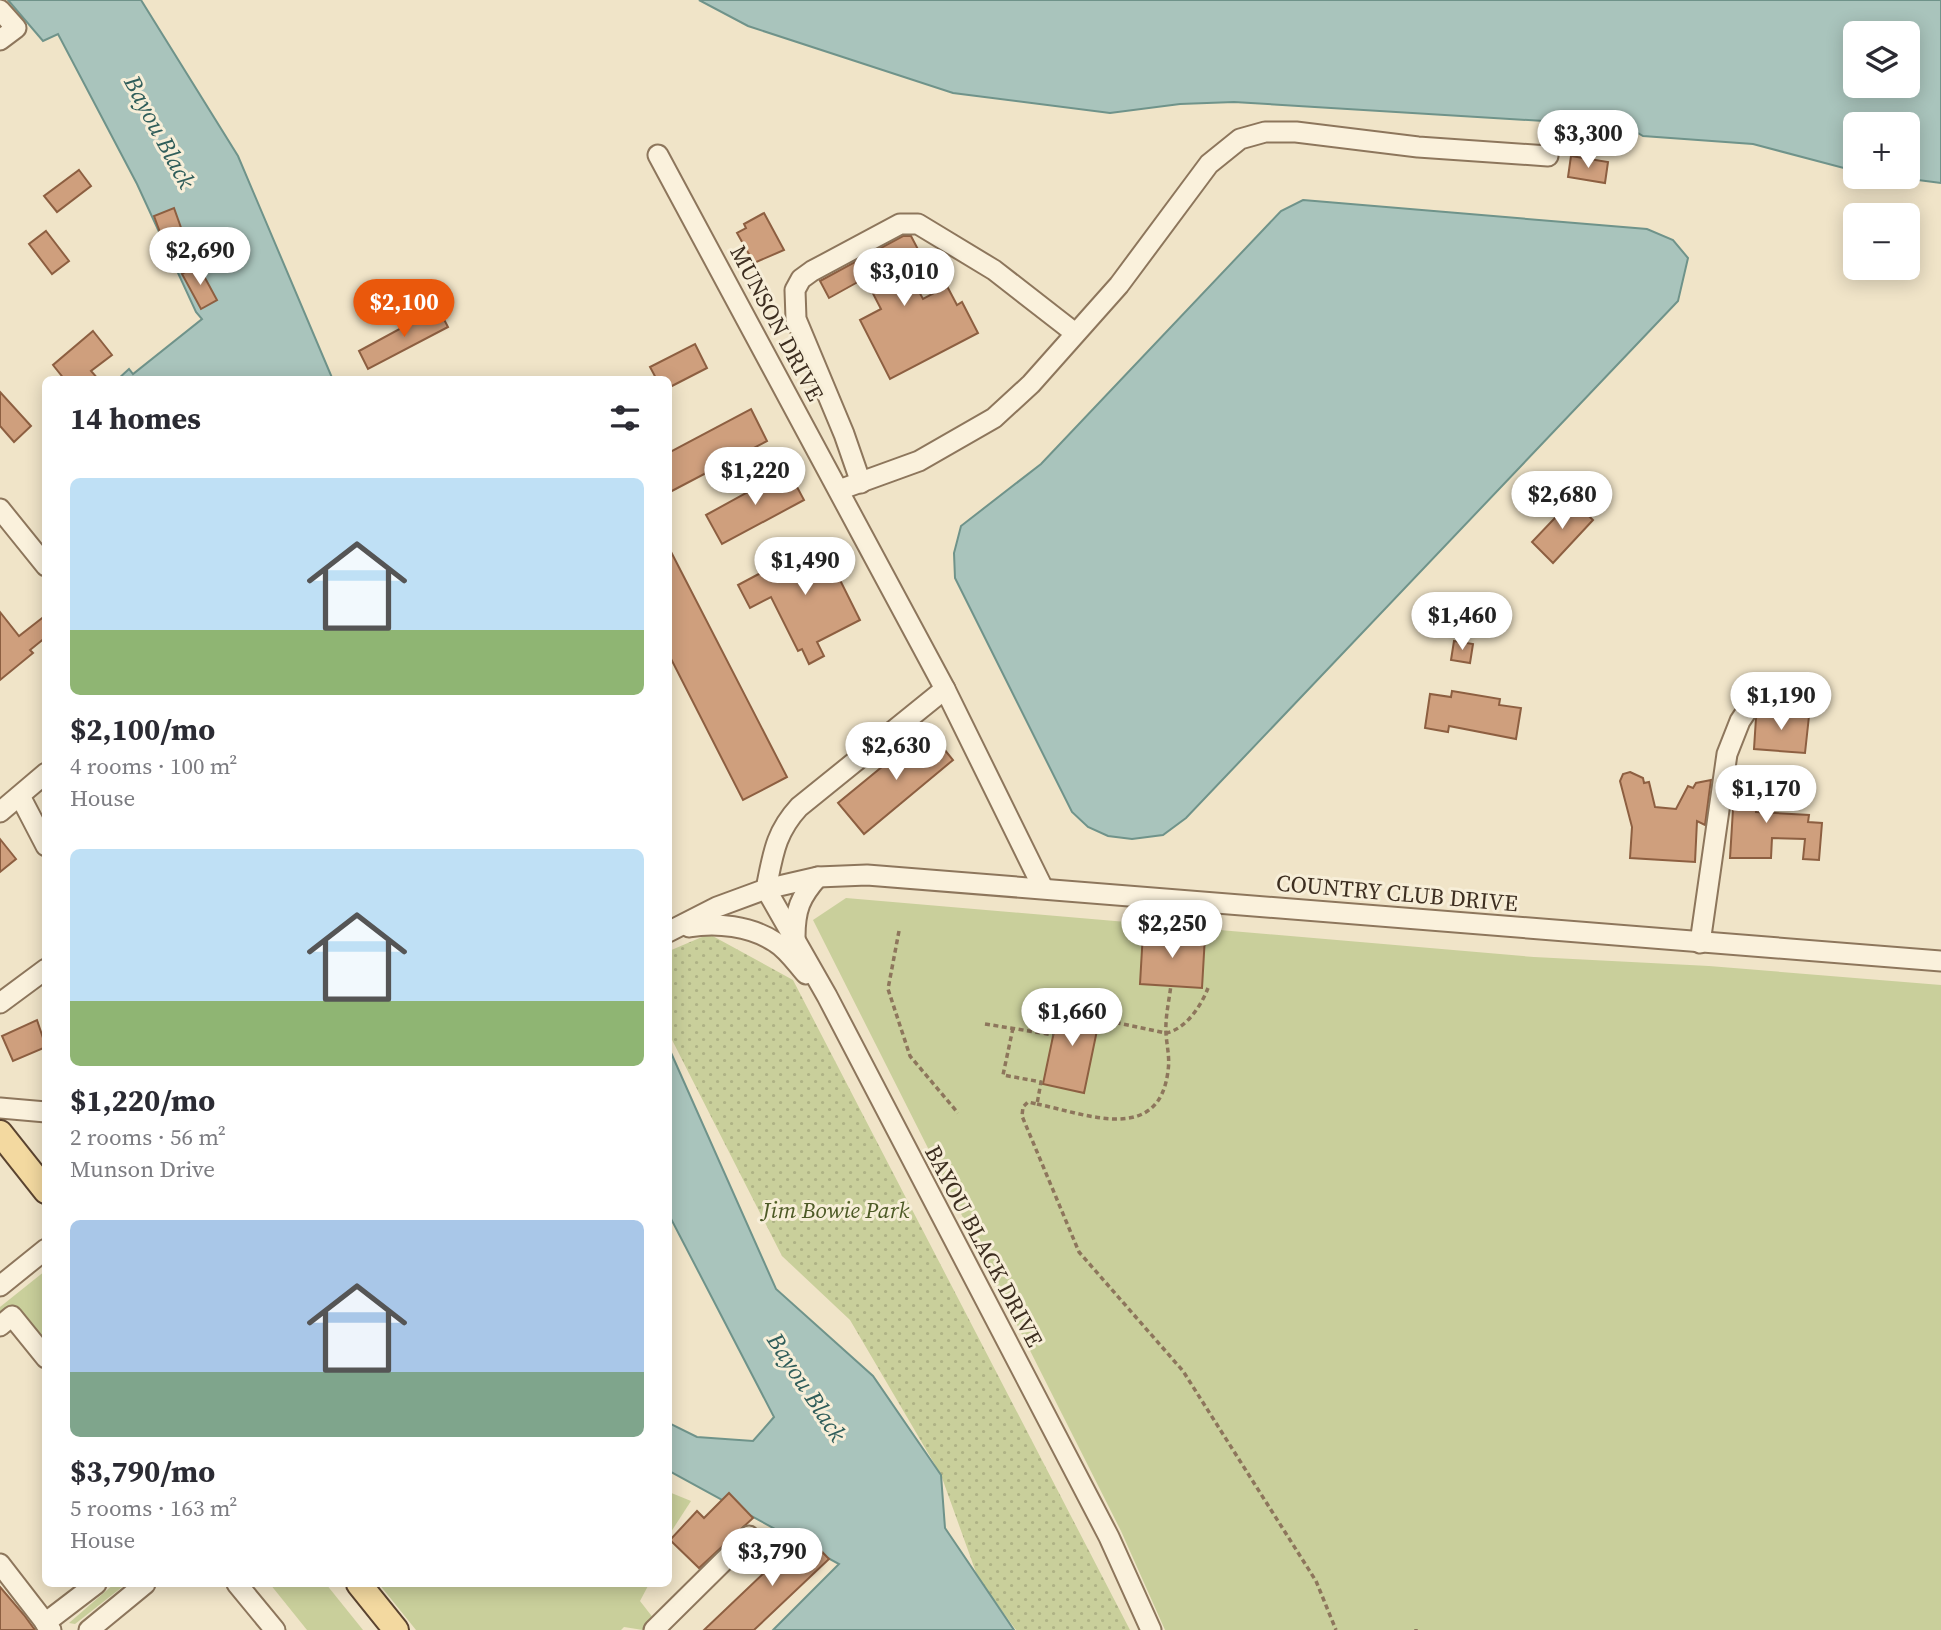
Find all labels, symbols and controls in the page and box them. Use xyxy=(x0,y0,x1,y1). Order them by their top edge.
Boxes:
map controls xyxy=(1843,21,1920,280)
button: layers xyxy=(1843,21,1920,98)
water label: Bayou Black xyxy=(116,69,204,195)
pin: $3,300 xyxy=(1531,110,1645,170)
button: + xyxy=(1843,112,1920,189)
text: $3,300 xyxy=(1553,117,1623,149)
button: − xyxy=(1843,203,1920,280)
pin: $2,690 xyxy=(143,228,257,287)
text: $2,690 xyxy=(165,234,235,266)
street label: MUNSON DRIVE xyxy=(722,239,832,407)
pin: $3,010 xyxy=(847,248,961,308)
text: $3,010 xyxy=(869,255,939,287)
pin: $2,100 xyxy=(347,280,461,339)
text: $2,100 xyxy=(369,286,439,318)
text: 14 homes xyxy=(70,398,201,439)
icon: filters xyxy=(606,399,644,437)
pin: $1,220 xyxy=(698,448,812,507)
text: $1,220 xyxy=(720,454,790,486)
pin: $2,680 xyxy=(1505,472,1619,531)
text: $2,680 xyxy=(1527,478,1597,510)
icon: home xyxy=(294,523,420,649)
pin: $1,490 xyxy=(748,538,862,597)
text: $1,490 xyxy=(770,544,840,576)
pin: $1,460 xyxy=(1405,592,1519,652)
text: $1,460 xyxy=(1427,599,1497,631)
pin: $1,190 xyxy=(1724,672,1838,732)
text: $1,190 xyxy=(1746,679,1816,711)
text: $2,100/mo xyxy=(70,709,215,750)
pin: $2,630 xyxy=(839,722,953,782)
text: $2,630 xyxy=(861,729,931,761)
text: 4 rooms · 100 m² xyxy=(70,750,237,782)
pin: $1,170 xyxy=(1709,766,1823,825)
text: $1,170 xyxy=(1731,772,1801,804)
text: House xyxy=(70,782,135,814)
street label: COUNTRY CLUB DRIVE xyxy=(1275,866,1519,920)
icon: home xyxy=(294,894,420,1020)
pin: $2,250 xyxy=(1115,900,1229,960)
text: $2,250 xyxy=(1137,907,1207,939)
pin: $1,660 xyxy=(1015,988,1129,1048)
text: $1,660 xyxy=(1037,995,1107,1027)
text: $1,220/mo xyxy=(70,1080,215,1121)
text: 2 rooms · 56 m² xyxy=(70,1121,226,1153)
street label: BAYOU BLACK DRIVE xyxy=(917,1140,1051,1353)
text: Munson Drive xyxy=(70,1153,215,1185)
park label: Jim Bowie Park xyxy=(760,1194,910,1226)
icon: home xyxy=(294,1265,420,1391)
water label: Bayou Black xyxy=(759,1325,855,1448)
text: $3,790/mo xyxy=(70,1451,215,1492)
text: 5 rooms · 163 m² xyxy=(70,1492,237,1524)
text: House xyxy=(70,1524,135,1556)
pin: $3,790 xyxy=(715,1528,829,1588)
text: $3,790 xyxy=(737,1535,807,1567)

